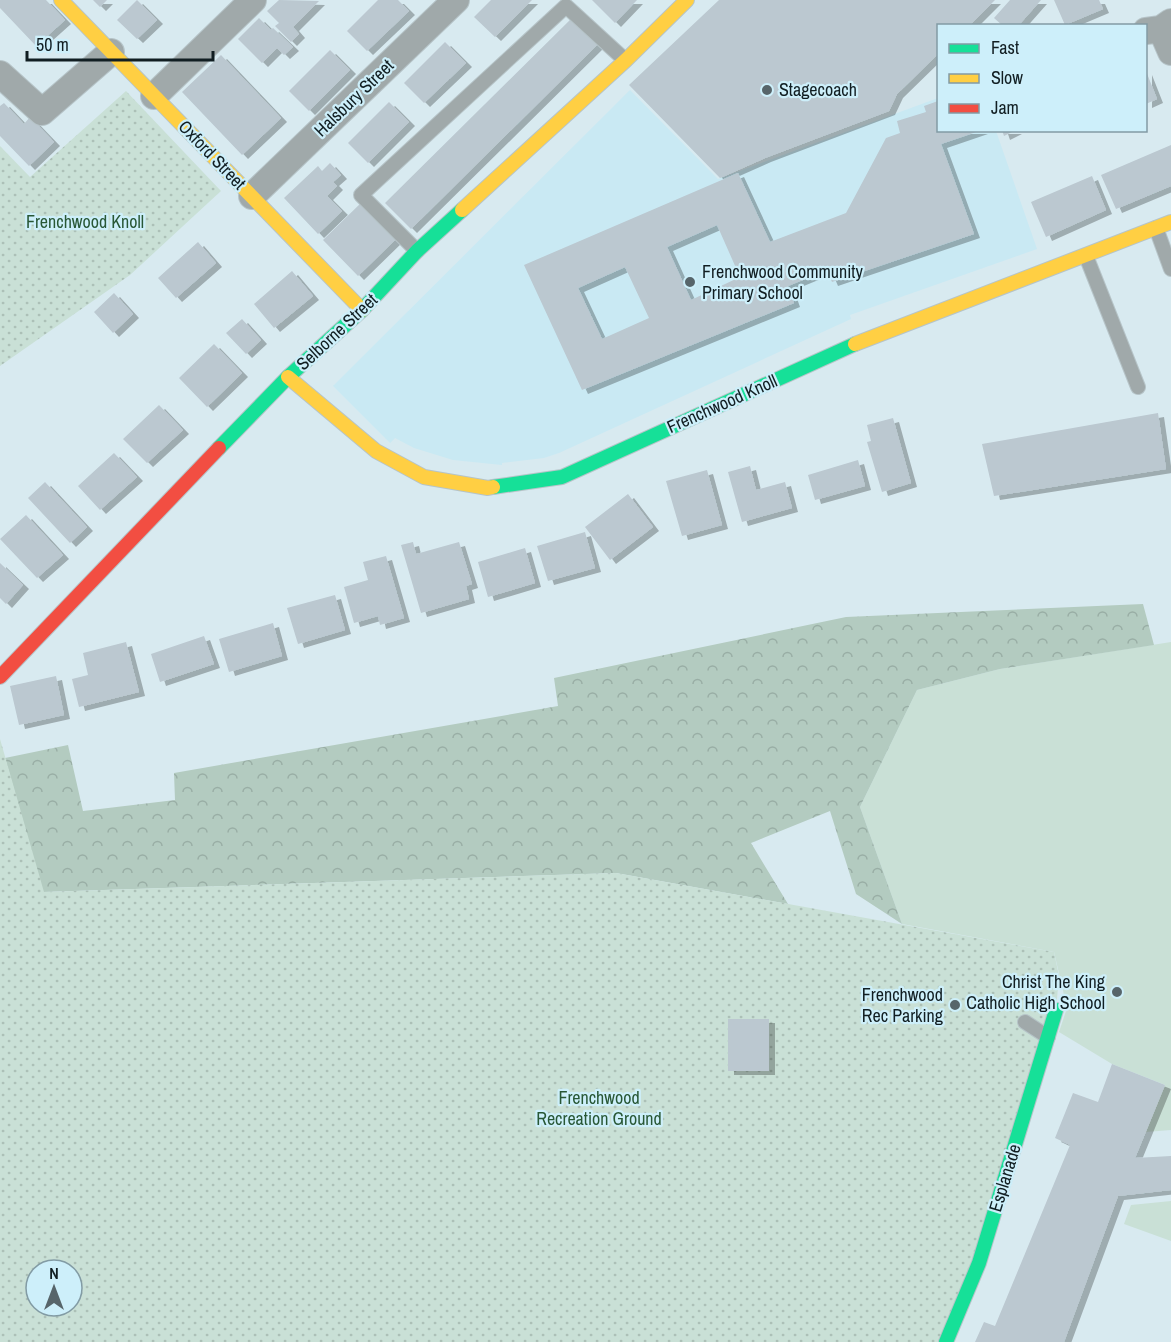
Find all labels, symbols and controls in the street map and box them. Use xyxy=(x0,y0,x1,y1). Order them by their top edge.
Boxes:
scale bar xyxy=(27,24,213,62)
legend xyxy=(937,24,1147,132)
text: 50 m xyxy=(36,32,69,57)
text: Fast xyxy=(991,35,1019,60)
street label: Halsbury Street xyxy=(308,53,399,142)
text: Slow xyxy=(991,65,1023,90)
place label: Stagecoach xyxy=(779,77,857,102)
marker: Stagecoach xyxy=(760,83,774,97)
text: Jam xyxy=(991,95,1019,120)
street label: Oxford Street xyxy=(173,114,252,195)
park label: Frenchwood Knoll xyxy=(26,209,144,234)
place label: Frenchwood Community Primary School xyxy=(702,259,863,305)
marker: Frenchwood Community Primary School xyxy=(683,275,697,289)
street label: Selborne Street xyxy=(291,288,383,376)
street label: Frenchwood Knoll xyxy=(663,368,781,439)
place label: Christ The King Catholic High School xyxy=(966,969,1106,1015)
place label: Frenchwood Rec Parking xyxy=(862,982,944,1028)
marker: Christ The King Catholic High School xyxy=(1110,985,1124,999)
marker: Frenchwood Rec Parking xyxy=(948,998,962,1012)
park label: Frenchwood Recreation Ground xyxy=(536,1085,662,1131)
street label: Esplanade xyxy=(982,1141,1027,1215)
north arrow xyxy=(24,1258,84,1318)
text: N xyxy=(49,1262,59,1284)

